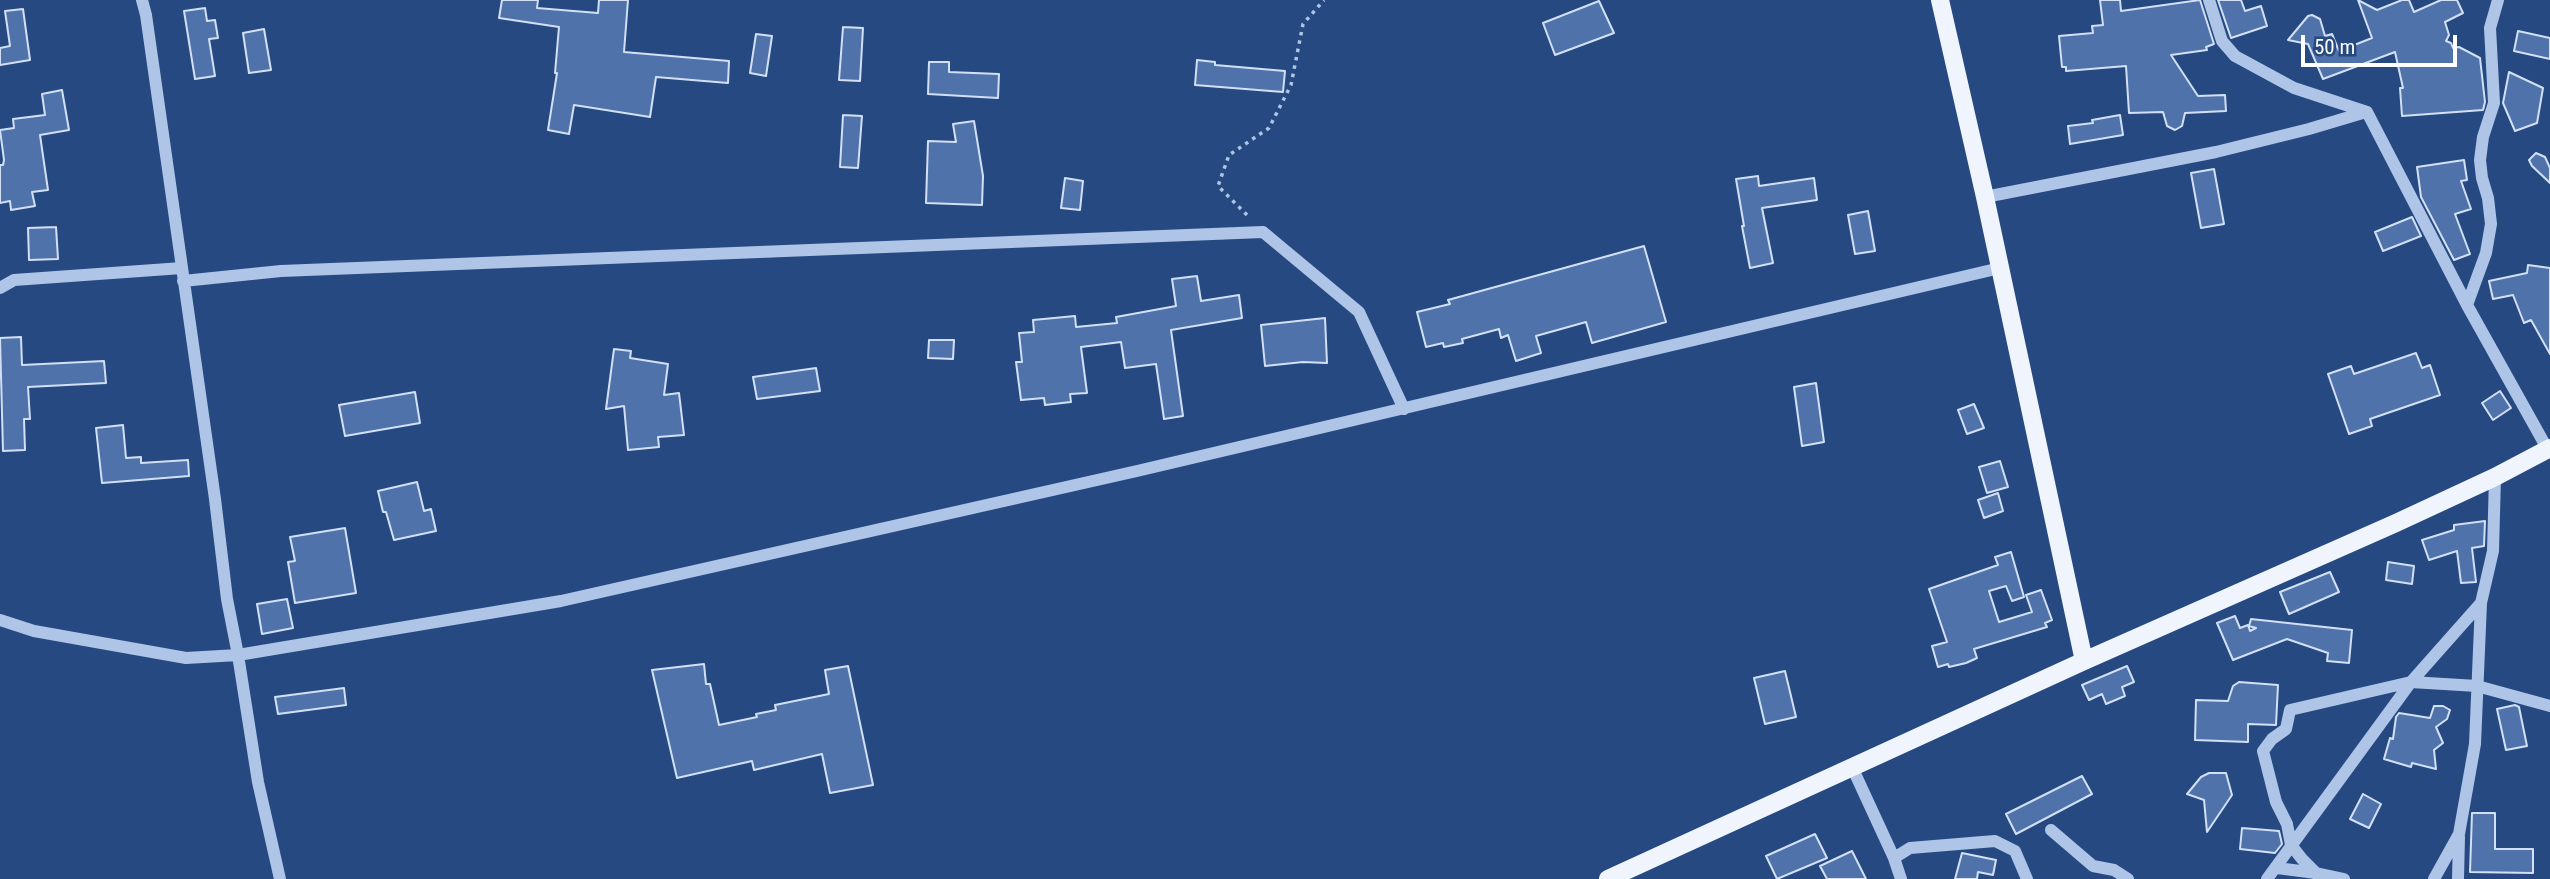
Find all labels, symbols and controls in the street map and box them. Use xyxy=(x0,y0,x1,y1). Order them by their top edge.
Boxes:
scale bar xyxy=(2305,21,2461,65)
text: 50 m xyxy=(2314,35,2355,59)

